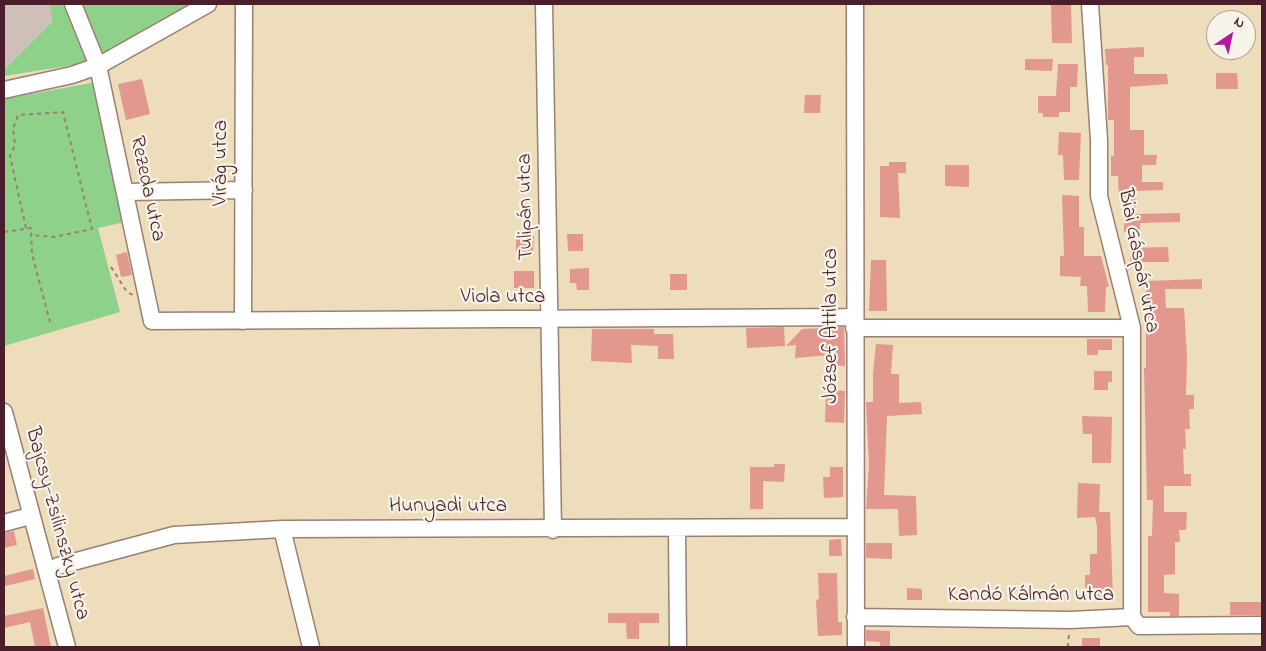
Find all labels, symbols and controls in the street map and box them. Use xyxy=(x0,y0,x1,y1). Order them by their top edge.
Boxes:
north arrow xyxy=(1206,10,1256,60)
text: N xyxy=(1229,12,1249,34)
street label: Virág utca xyxy=(210,120,236,206)
street label: Rezeda utca xyxy=(123,134,169,244)
street label: Tulipán utca xyxy=(513,153,541,261)
street label: Biai Gáspár utca xyxy=(1111,187,1163,335)
street label: József Attila utca xyxy=(820,248,846,404)
street label: Viola utca xyxy=(461,286,545,312)
street label: Bajcsy-Zsilinszky utca xyxy=(18,425,94,623)
street label: Hunyadi utca xyxy=(389,495,507,521)
street label: Kandó Kálmán utca xyxy=(948,584,1114,610)

